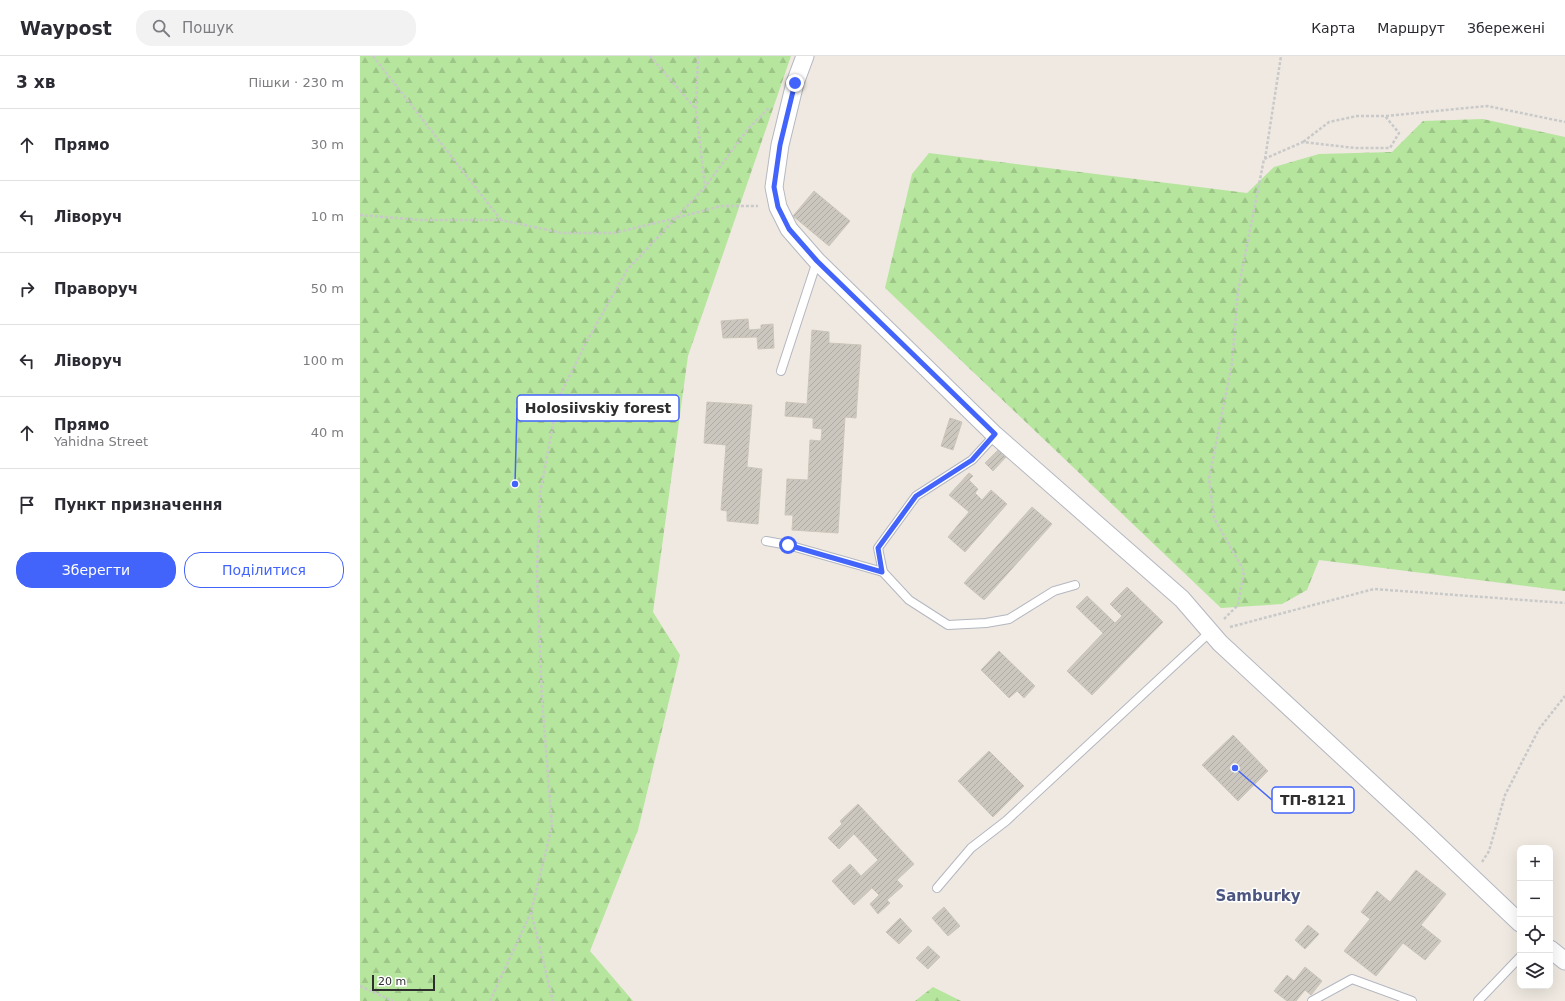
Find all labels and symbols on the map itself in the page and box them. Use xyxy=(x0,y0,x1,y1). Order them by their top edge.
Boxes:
route end xyxy=(786,74,804,92)
callout: Holosiivskiy forest xyxy=(517,395,679,421)
text: Holosiivskiy forest xyxy=(525,400,671,416)
route start xyxy=(779,536,797,554)
callout: ТП-8121 xyxy=(1272,787,1354,813)
text: ТП-8121 xyxy=(1280,792,1346,808)
district label: Samburky xyxy=(1215,887,1301,905)
scale bar xyxy=(372,973,435,992)

